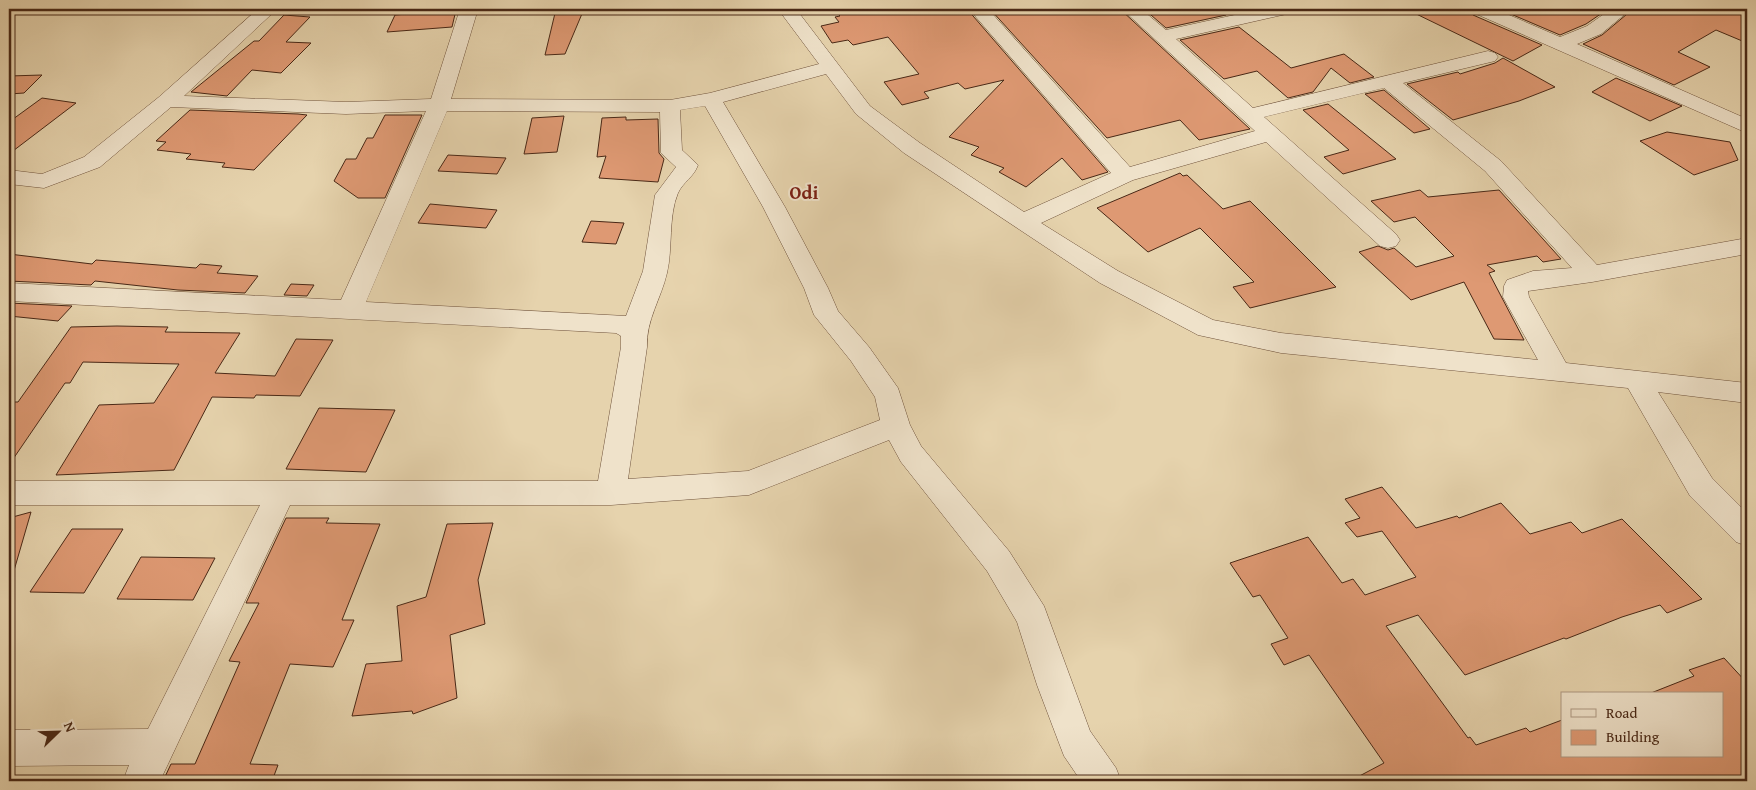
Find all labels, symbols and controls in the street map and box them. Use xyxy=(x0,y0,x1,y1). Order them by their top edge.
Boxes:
district label: Odi xyxy=(790,178,818,206)
legend xyxy=(1561,692,1724,758)
text: Road xyxy=(1606,702,1637,723)
north arrow xyxy=(32,708,82,758)
text: N xyxy=(59,719,81,736)
text: Building xyxy=(1606,726,1660,747)

